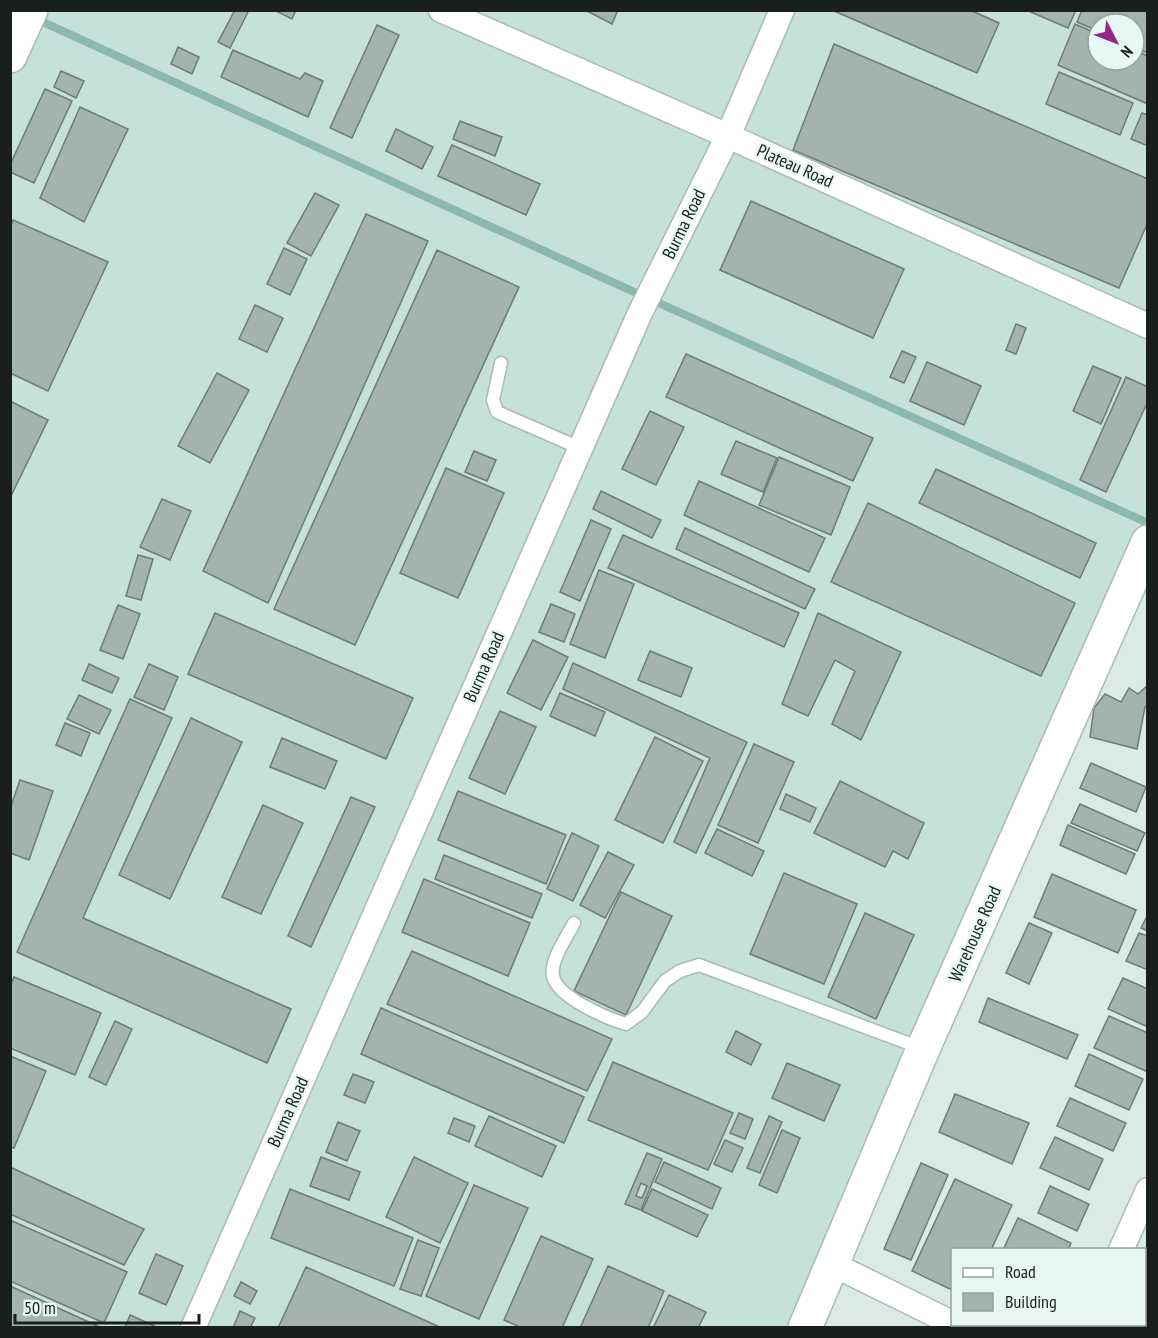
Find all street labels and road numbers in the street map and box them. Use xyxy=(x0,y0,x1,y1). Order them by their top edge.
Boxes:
street label: Plateau Road xyxy=(753,139,837,193)
street label: Burma Road xyxy=(657,185,710,262)
street label: Burma Road xyxy=(458,628,509,706)
street label: Warehouse Road xyxy=(943,882,1006,985)
street label: Burma Road xyxy=(262,1073,313,1151)

